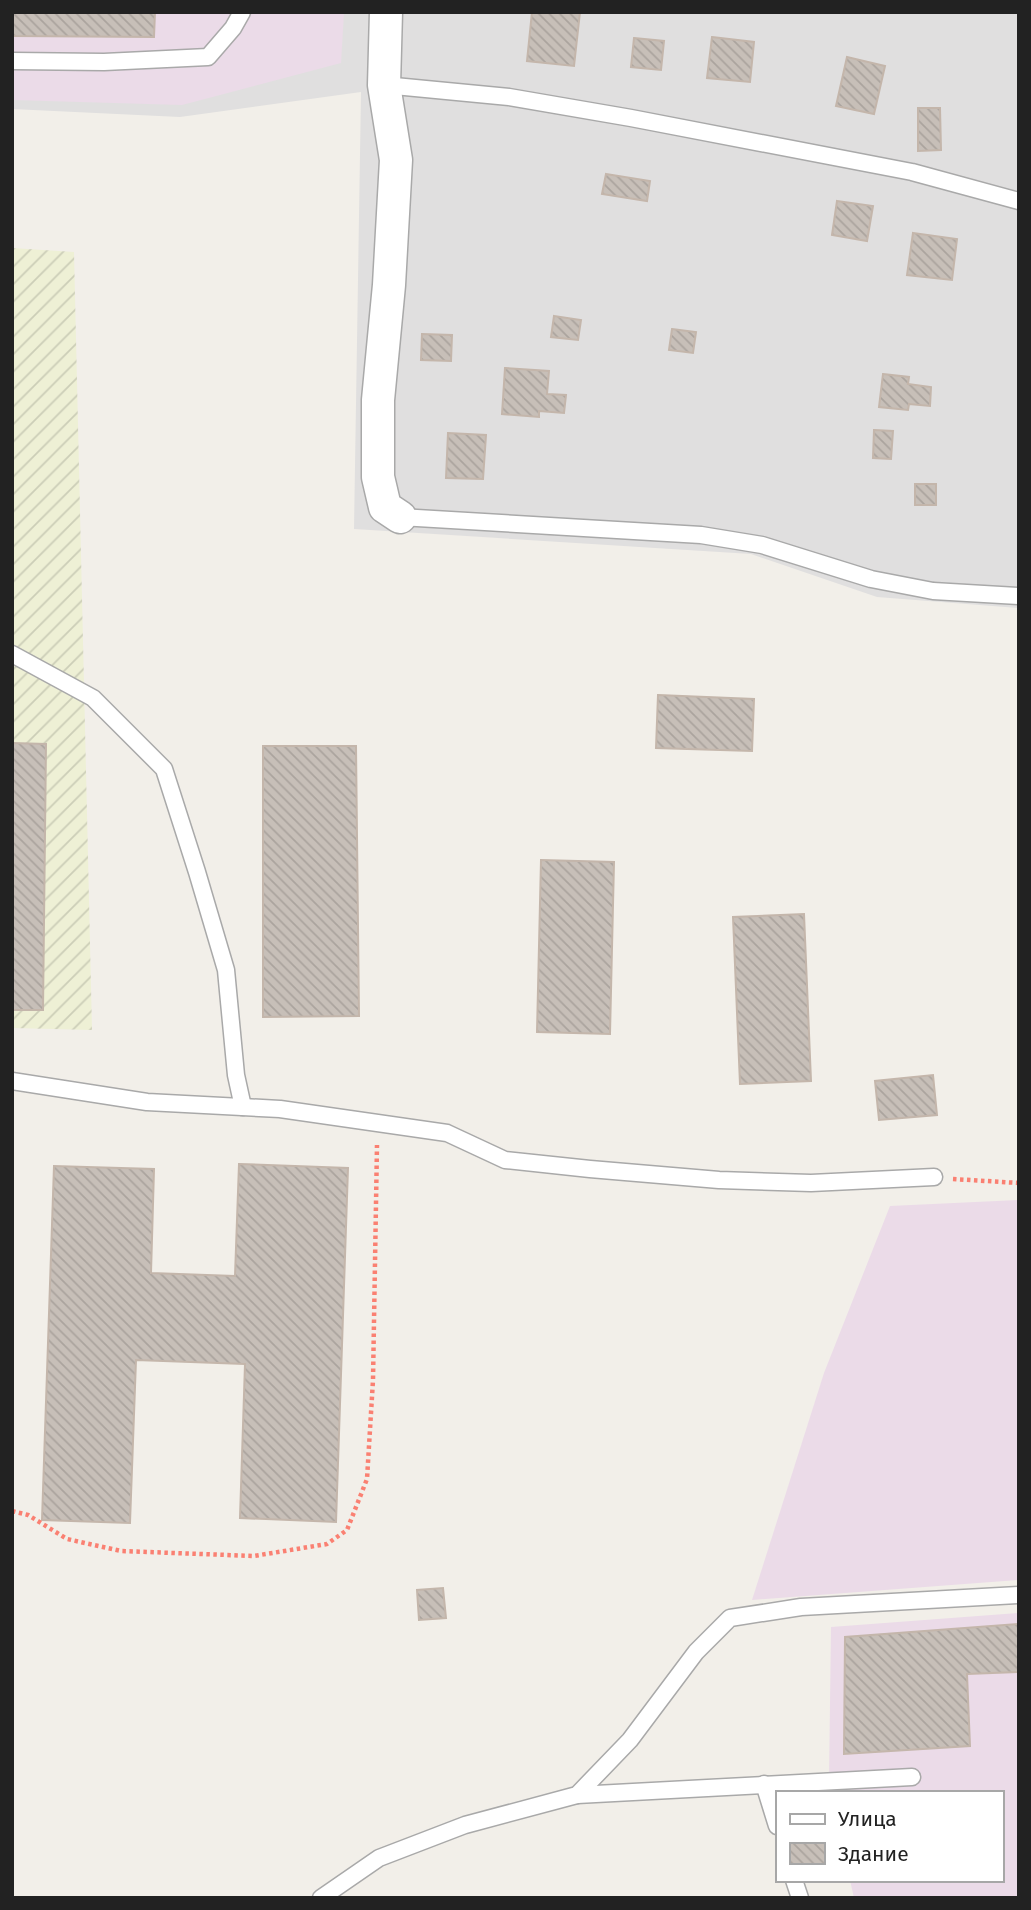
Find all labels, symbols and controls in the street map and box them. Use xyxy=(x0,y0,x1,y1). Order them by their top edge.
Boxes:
legend xyxy=(776,1791,1003,1882)
text: Улица xyxy=(838,1806,897,1832)
text: Здание xyxy=(838,1841,909,1867)

